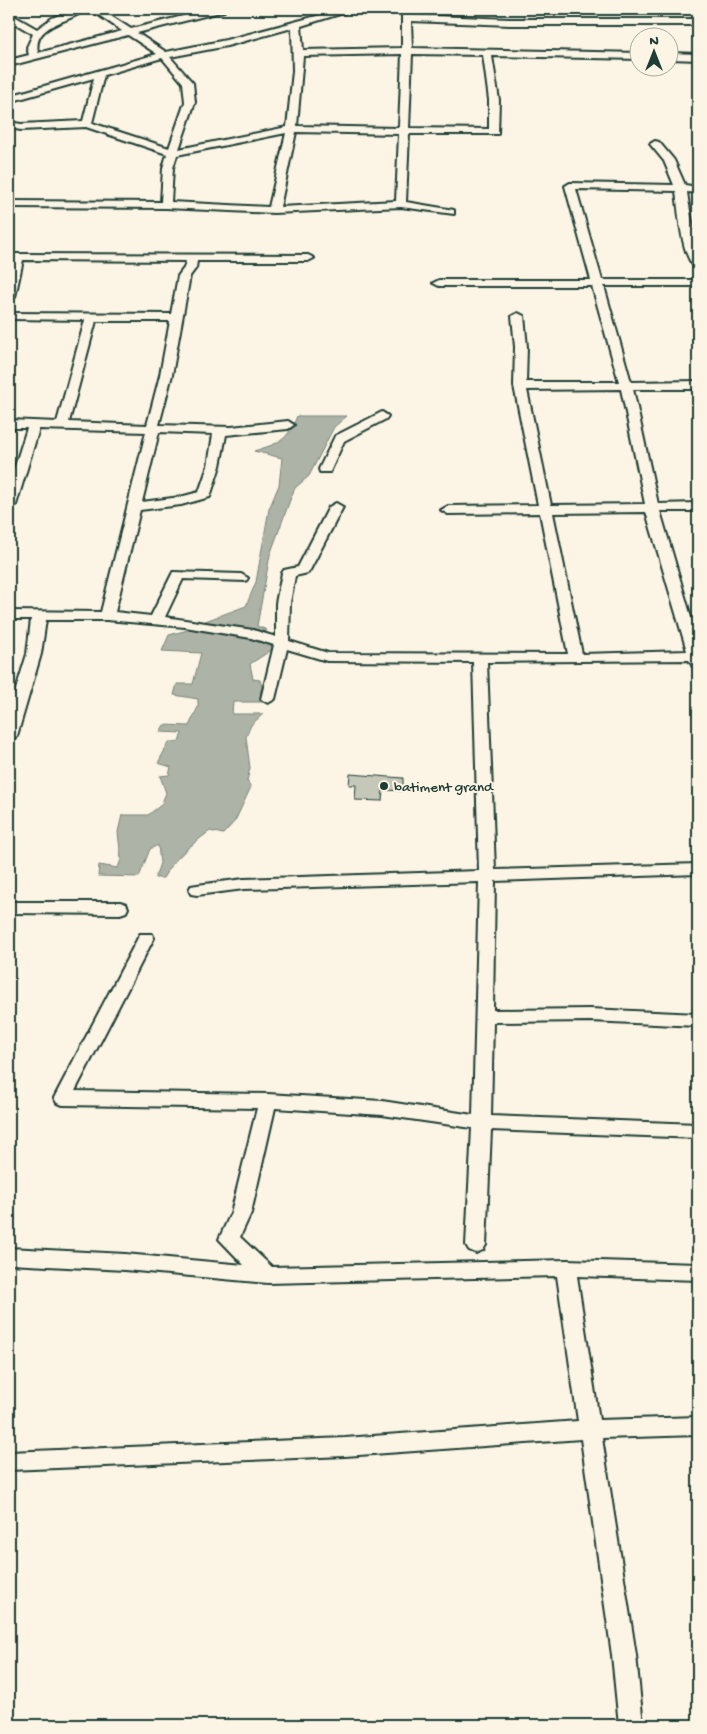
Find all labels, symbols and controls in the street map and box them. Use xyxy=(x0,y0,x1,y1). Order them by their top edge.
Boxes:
north arrow xyxy=(630,28,680,78)
text: N xyxy=(649,33,659,50)
place label: batiment grand xyxy=(394,779,494,797)
marker: batiment grand xyxy=(378,780,390,792)

